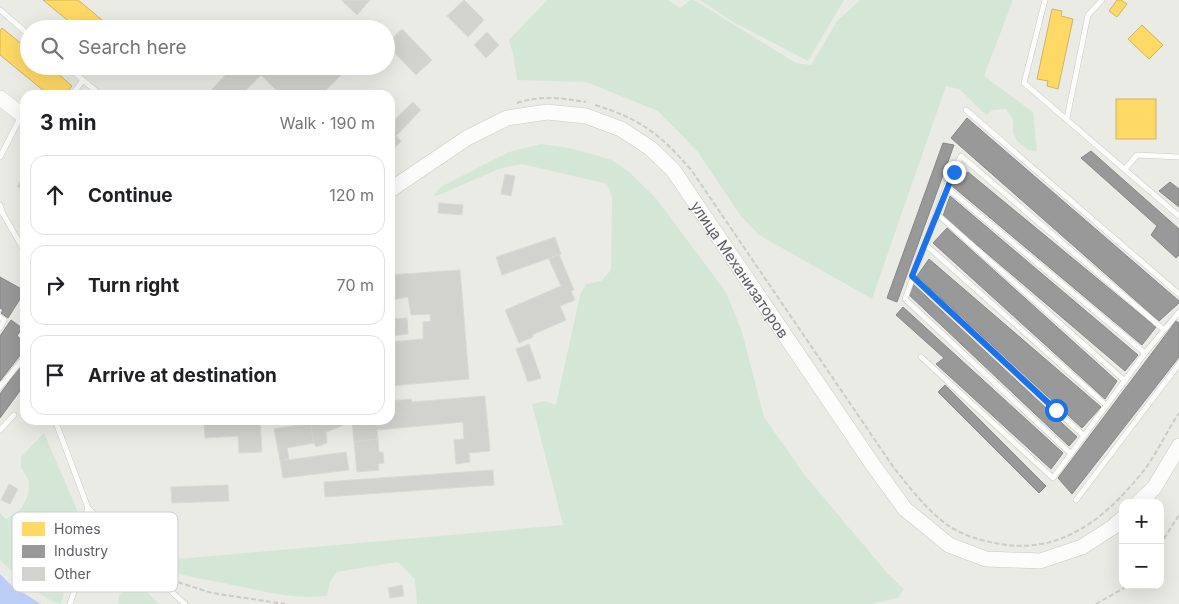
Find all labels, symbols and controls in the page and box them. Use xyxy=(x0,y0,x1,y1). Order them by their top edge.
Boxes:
search box xyxy=(20,20,395,75)
icon: search xyxy=(38,34,66,62)
text: Search here xyxy=(78,36,187,59)
text: 3 min xyxy=(40,110,96,135)
text: Walk · 190 m xyxy=(280,113,375,133)
route end xyxy=(943,161,966,184)
icon: ahead xyxy=(41,181,69,209)
text: Continue xyxy=(88,184,173,207)
text: 120 m xyxy=(329,185,374,205)
street label: улица Механизаторов xyxy=(687,197,793,341)
icon: right xyxy=(41,271,69,299)
text: Turn right xyxy=(88,274,179,297)
text: 70 m xyxy=(337,275,374,295)
icon: arrive xyxy=(41,361,69,389)
text: Arrive at destination xyxy=(88,364,277,387)
route start xyxy=(1045,399,1068,422)
map controls xyxy=(1119,499,1164,589)
button: + xyxy=(1119,499,1164,544)
legend xyxy=(12,512,178,592)
text: Homes xyxy=(54,520,101,537)
text: Industry xyxy=(54,542,108,559)
button: − xyxy=(1119,544,1164,589)
text: Other xyxy=(54,565,91,582)

